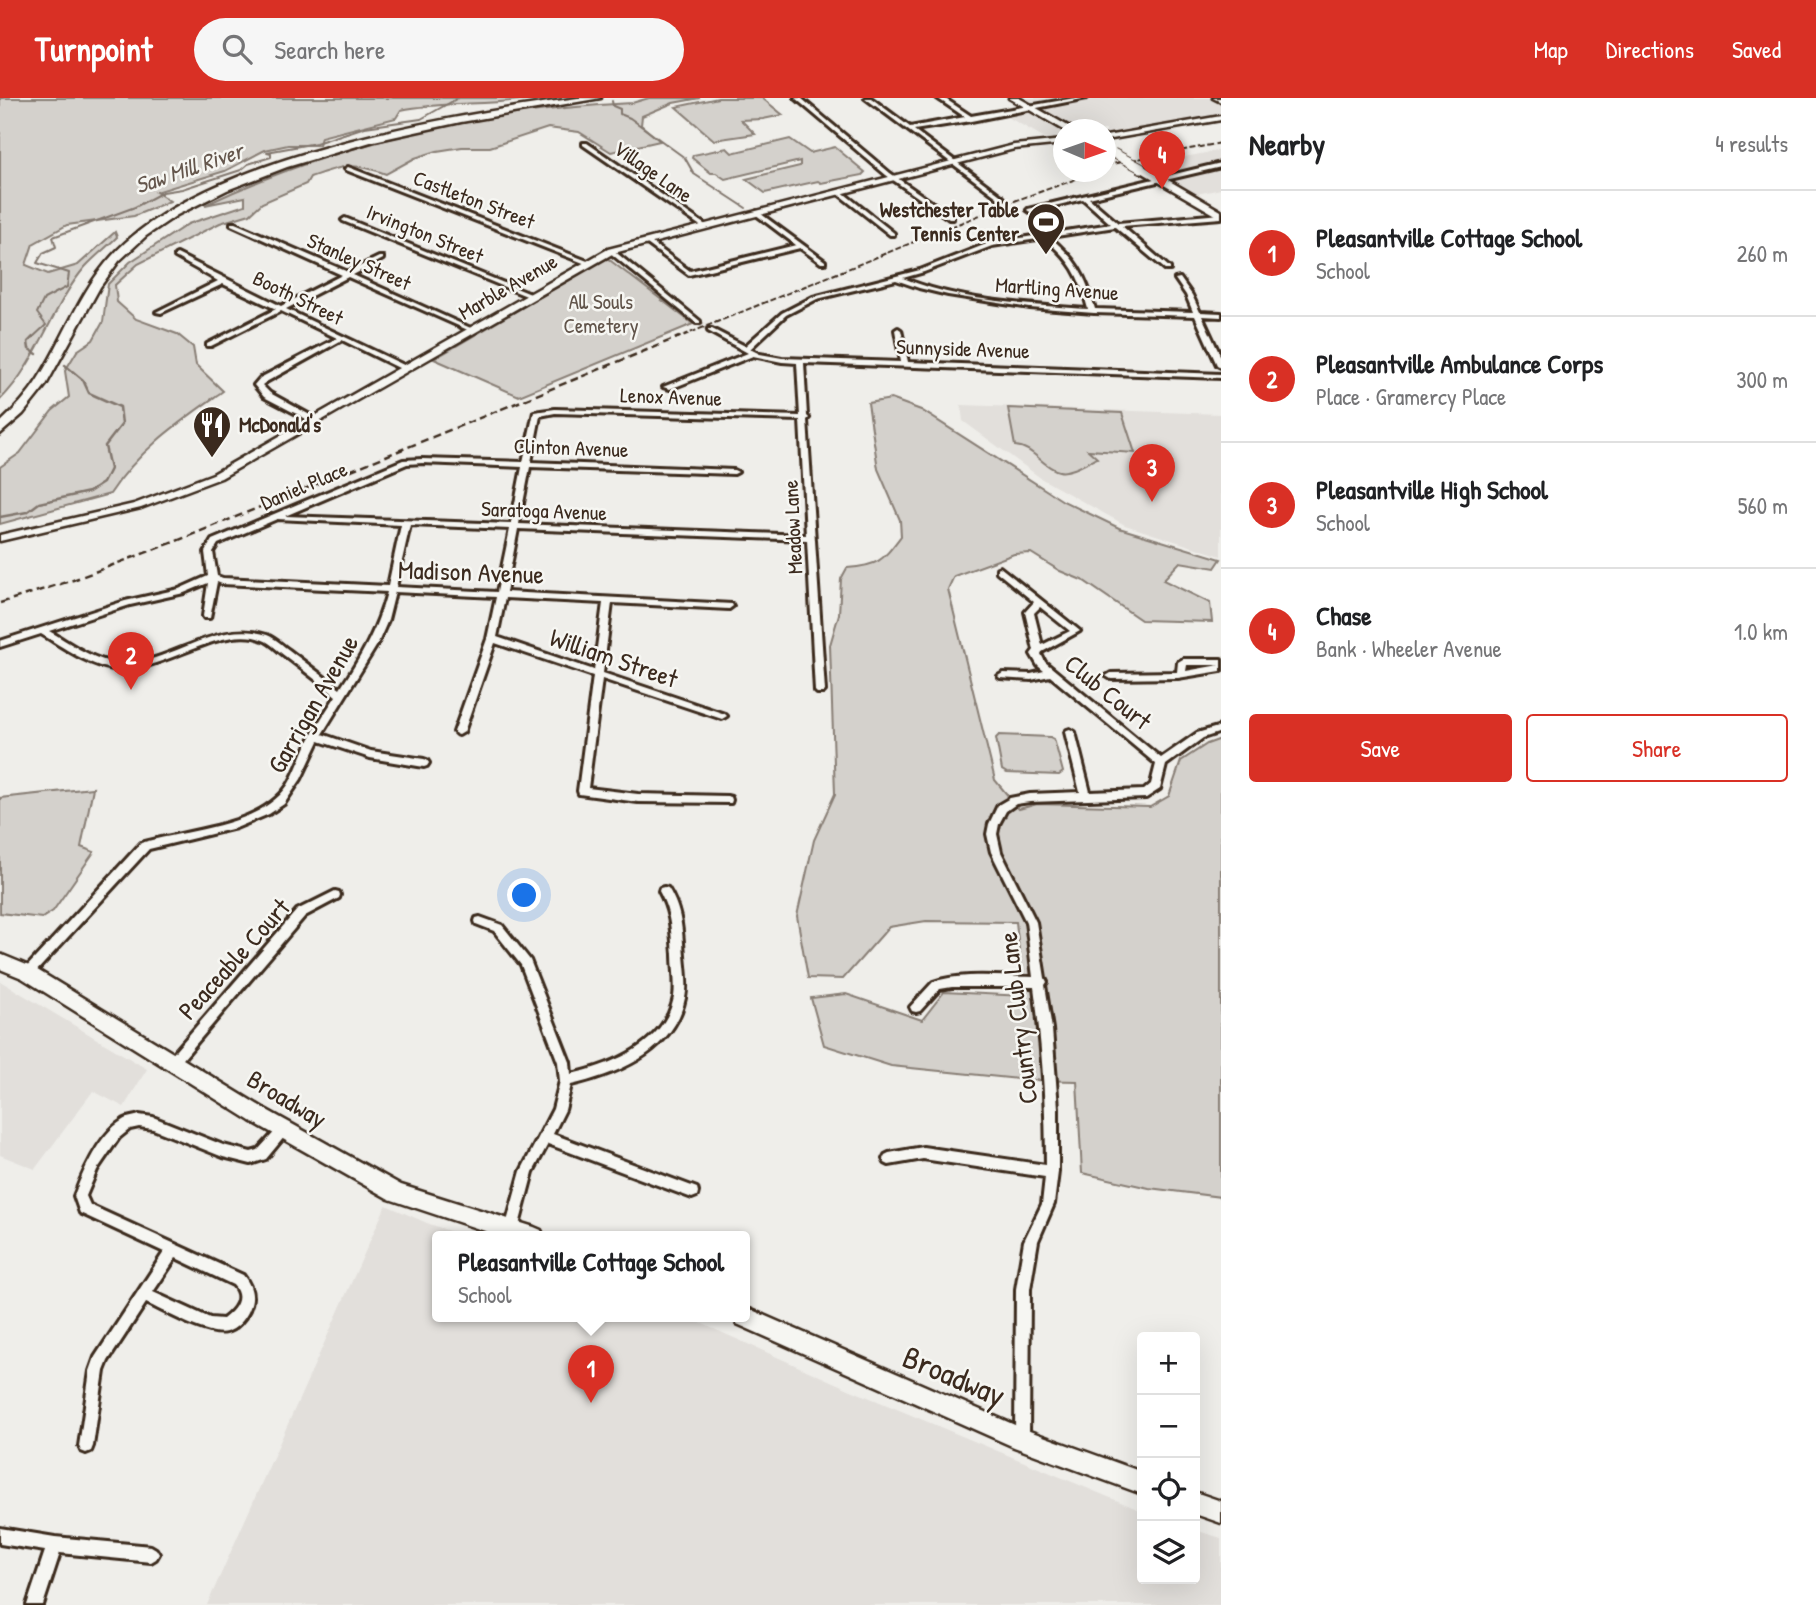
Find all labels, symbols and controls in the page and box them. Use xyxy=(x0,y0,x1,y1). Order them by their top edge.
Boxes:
search box xyxy=(194,18,684,81)
text: Turnpoint xyxy=(35,27,152,71)
icon: search xyxy=(218,30,256,68)
text: Search here xyxy=(274,32,385,67)
text: Map xyxy=(1534,33,1568,65)
text: Directions xyxy=(1606,33,1694,65)
text: Saved xyxy=(1732,33,1781,65)
north arrow xyxy=(1053,119,1116,182)
text: Nearby xyxy=(1249,124,1325,164)
text: 4 results xyxy=(1715,128,1788,159)
pin: 4 xyxy=(1139,131,1185,189)
water label: Saw Mill River xyxy=(131,134,250,200)
street label: Village Lane xyxy=(608,134,699,209)
street label: Castleton Street xyxy=(409,163,540,236)
place label: Westchester Table Tennis Center xyxy=(880,195,1020,248)
street label: Irvington Street xyxy=(362,197,489,270)
sports icon: Westchester Table Tennis Center xyxy=(1025,201,1067,256)
text: Pleasantville Cottage School xyxy=(1316,220,1582,255)
street label: Stanley Street xyxy=(303,226,417,298)
text: 1 xyxy=(1268,238,1276,269)
text: 260 m xyxy=(1737,238,1788,269)
street label: Marble Avenue xyxy=(453,247,562,326)
text: School xyxy=(1316,255,1370,286)
street label: Booth Street xyxy=(248,263,349,332)
street label: Martling Avenue xyxy=(995,270,1120,307)
park label: All Souls Cemetery xyxy=(563,287,639,340)
street label: Sunnyside Avenue xyxy=(896,332,1030,365)
text: Pleasantville Ambulance Corps xyxy=(1316,346,1603,381)
text: 2 xyxy=(1267,364,1277,395)
text: 300 m xyxy=(1736,364,1788,395)
street label: Lenox Avenue xyxy=(620,380,722,413)
text: Place · Gramercy Place xyxy=(1316,381,1506,412)
restaurant icon: McDonald's xyxy=(191,404,233,459)
place label: McDonald's xyxy=(239,410,321,439)
street label: Clinton Avenue xyxy=(513,431,629,464)
pin: 3 xyxy=(1129,444,1175,502)
street label: Daniel Place xyxy=(256,454,352,517)
text: Pleasantville High School xyxy=(1316,472,1548,507)
street label: Meadow Lane xyxy=(776,479,809,575)
text: 3 xyxy=(1267,490,1277,521)
text: 560 m xyxy=(1738,490,1788,521)
street label: Saratoga Avenue xyxy=(481,494,607,527)
text: School xyxy=(1316,507,1370,538)
street label: Madison Avenue xyxy=(398,551,544,592)
text: Chase xyxy=(1316,598,1372,633)
text: 4 xyxy=(1268,616,1276,647)
text: 1.0 km xyxy=(1734,616,1788,647)
street label: William Street xyxy=(545,619,684,696)
street label: Garrigan Avenue xyxy=(259,628,366,779)
pin: 2 xyxy=(108,632,154,690)
text: Bank · Wheeler Avenue xyxy=(1316,633,1502,664)
street label: Club Court xyxy=(1058,646,1160,738)
button: Save xyxy=(1249,714,1512,782)
button: Share xyxy=(1526,714,1788,782)
your location xyxy=(507,878,541,912)
street label: Peaceable Court xyxy=(170,890,298,1027)
street label: Country Club Lane xyxy=(990,930,1045,1106)
street label: Broadway xyxy=(241,1061,334,1136)
popup xyxy=(432,1231,750,1322)
text: Pleasantville Cottage School xyxy=(458,1244,724,1279)
text: School xyxy=(458,1279,512,1310)
map controls xyxy=(1137,1332,1200,1584)
button: + xyxy=(1137,1332,1200,1395)
street label: Broadway xyxy=(896,1335,1012,1416)
pin: 1 xyxy=(568,1345,614,1403)
button: − xyxy=(1137,1395,1200,1458)
button: locate xyxy=(1137,1458,1200,1521)
button: layers xyxy=(1137,1521,1200,1584)

